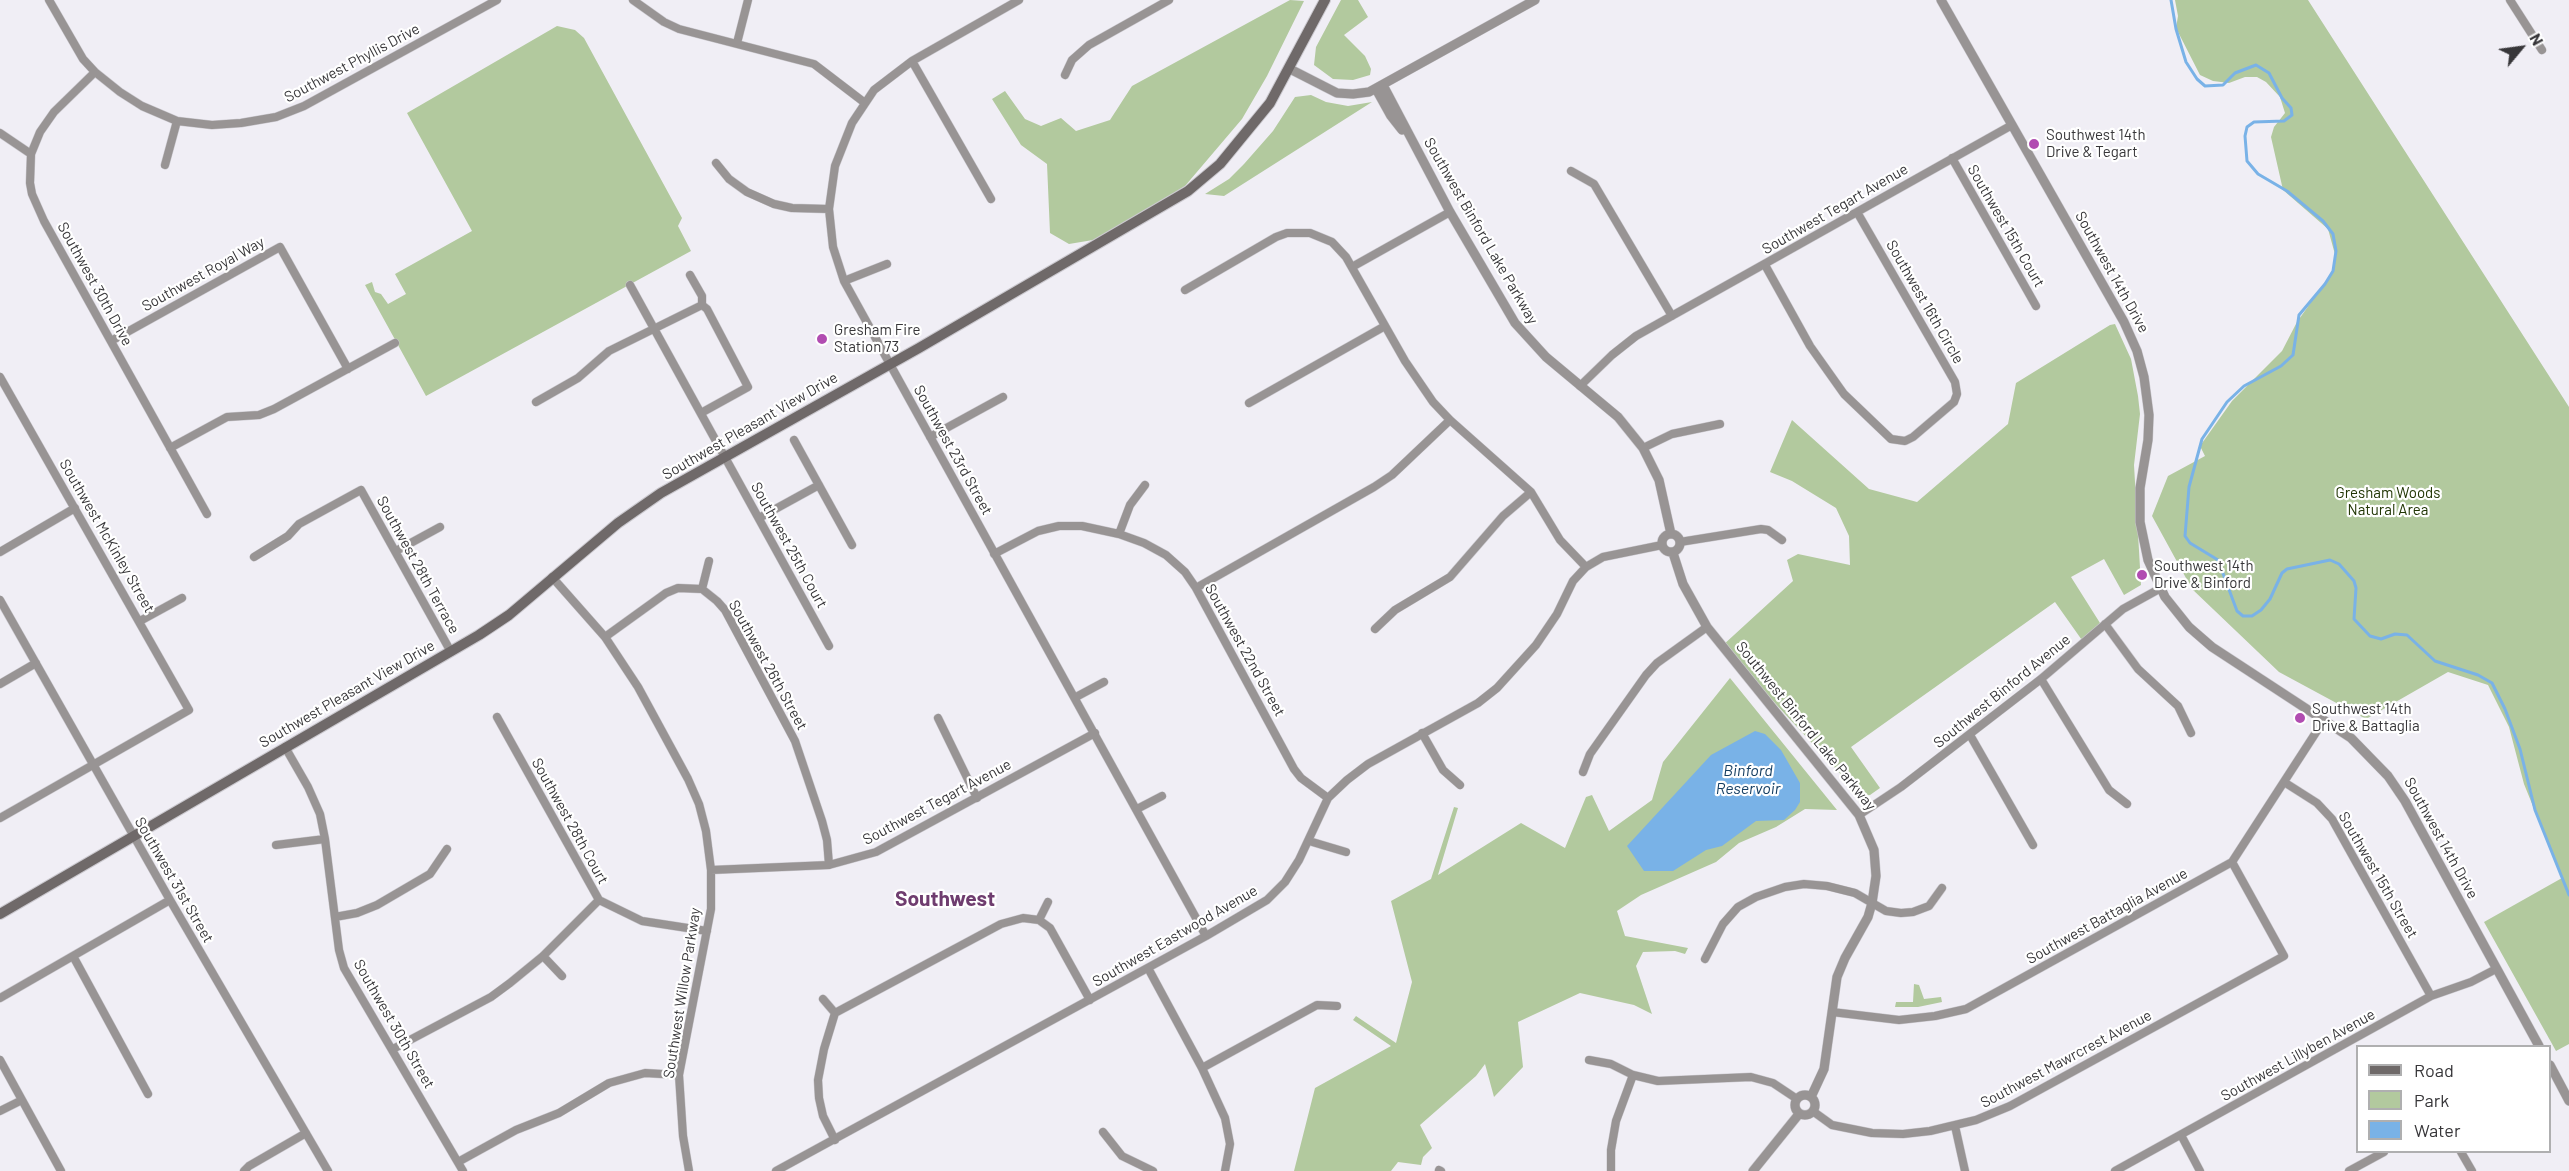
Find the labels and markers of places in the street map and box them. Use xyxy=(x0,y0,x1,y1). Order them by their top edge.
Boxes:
place label: Southwest 14th Drive & Tegart xyxy=(2046,126,2146,161)
marker: Southwest 14th Drive & Tegart xyxy=(2027,137,2041,151)
place label: Gresham Fire Station 73 xyxy=(834,321,921,356)
marker: Gresham Fire Station 73 xyxy=(815,332,829,346)
place label: Southwest 14th Drive & Binford xyxy=(2154,557,2254,592)
marker: Southwest 14th Drive & Binford xyxy=(2135,568,2149,582)
place label: Southwest 14th Drive & Battaglia xyxy=(2312,700,2420,735)
marker: Southwest 14th Drive & Battaglia xyxy=(2293,711,2307,725)

